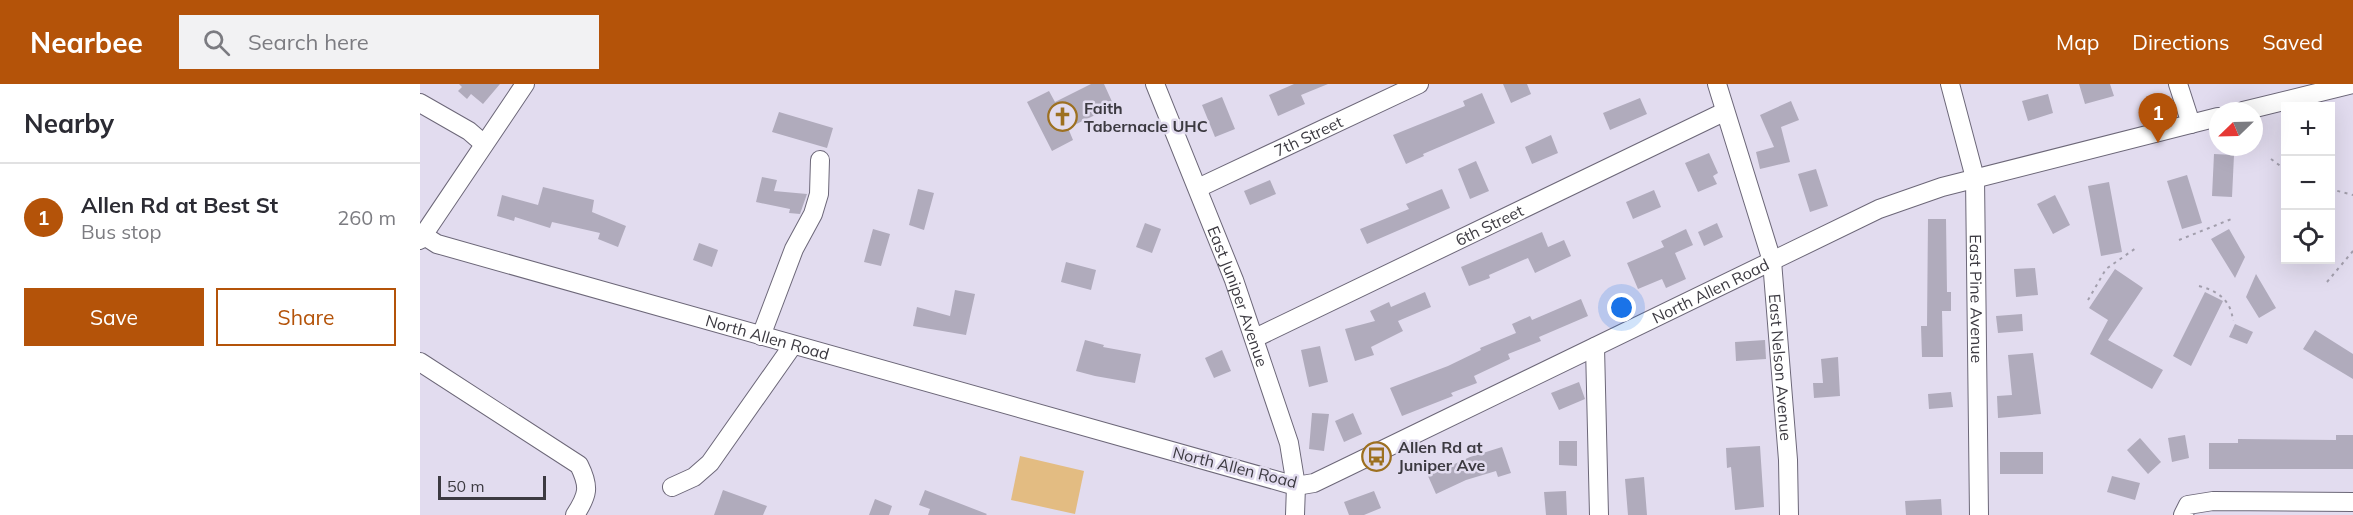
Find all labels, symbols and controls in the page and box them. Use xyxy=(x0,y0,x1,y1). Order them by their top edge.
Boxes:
search box xyxy=(179,15,599,69)
text: Nearbee xyxy=(30,25,143,60)
icon: search xyxy=(200,26,233,59)
text: Search here xyxy=(248,28,369,56)
text: Map xyxy=(2056,29,2099,55)
text: Directions xyxy=(2132,29,2229,55)
text: Saved xyxy=(2262,29,2323,55)
pin: 1 xyxy=(2138,94,2178,143)
place label: Faith Tabernacle UHC xyxy=(1084,98,1208,136)
church icon: Faith Tabernacle UHC xyxy=(1047,101,1079,133)
north arrow xyxy=(2209,102,2263,156)
map controls xyxy=(2281,102,2335,264)
button: + xyxy=(2281,102,2335,156)
text: Nearby xyxy=(24,107,114,140)
street label: 7th Street xyxy=(1271,111,1346,161)
button: − xyxy=(2281,156,2335,210)
text: Allen Rd at Best St xyxy=(81,191,278,219)
street label: 6th Street xyxy=(1452,200,1527,250)
text: 1 xyxy=(38,205,50,230)
text: 260 m xyxy=(337,205,396,230)
button: locate xyxy=(2281,210,2335,264)
text: Bus stop xyxy=(81,219,161,244)
street label: East Juniper Avenue xyxy=(1203,223,1273,369)
street label: East Pine Avenue xyxy=(1966,234,1987,363)
street label: North Allen Road xyxy=(1649,254,1772,328)
button: Save xyxy=(24,288,204,346)
button: Share xyxy=(216,288,396,346)
your location xyxy=(1607,293,1636,322)
street label: East Nelson Avenue xyxy=(1765,293,1796,442)
street label: North Allen Road xyxy=(703,310,832,364)
place label: Allen Rd at Juniper Ave xyxy=(1398,437,1486,475)
bus stop icon: Allen Rd at Juniper Ave xyxy=(1361,440,1393,472)
street label: North Allen Road xyxy=(1171,442,1299,492)
scale bar xyxy=(438,473,546,500)
text: 50 m xyxy=(447,476,484,496)

